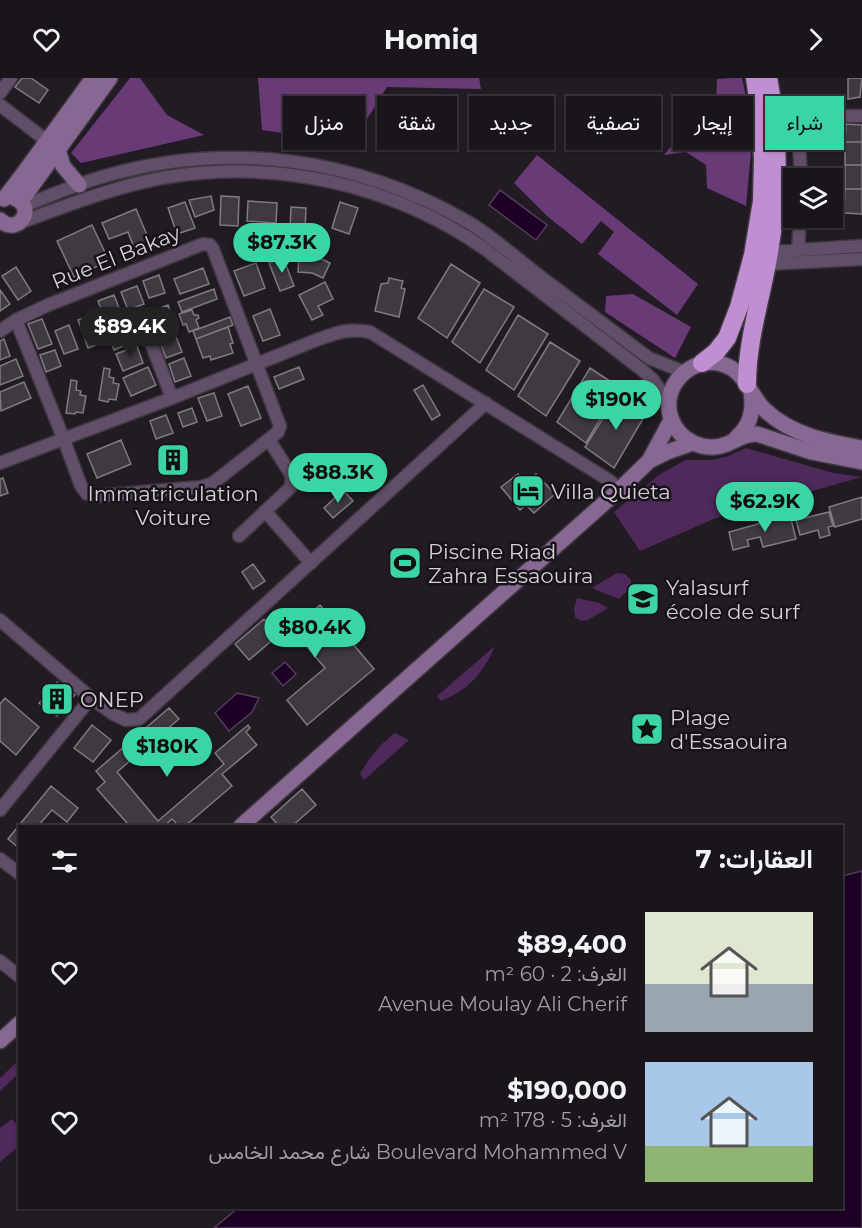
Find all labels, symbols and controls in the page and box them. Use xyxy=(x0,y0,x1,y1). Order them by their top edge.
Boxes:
icon: heart xyxy=(30,23,63,56)
text: Homiq xyxy=(384,23,478,56)
icon: forward xyxy=(799,23,832,56)
chip: منزل xyxy=(283,96,365,150)
chip: شقة xyxy=(377,96,457,150)
chip: جديد xyxy=(469,96,554,150)
chip: تصفية xyxy=(566,96,661,150)
chip: إيجار xyxy=(673,96,753,150)
chip: شراء xyxy=(765,96,844,150)
map controls xyxy=(783,168,843,228)
button: layers xyxy=(783,168,843,228)
street label: Rue El Bakay xyxy=(48,220,185,294)
pin: $87.3K xyxy=(233,223,331,274)
text: $87.3K xyxy=(247,230,317,254)
pin: $89.4K xyxy=(81,307,179,358)
text: $89.4K xyxy=(94,314,166,338)
pin: $190K xyxy=(574,380,658,431)
text: $190K xyxy=(585,387,647,411)
building icon: Immatriculation Voiture xyxy=(155,442,191,478)
pin: $88.3K xyxy=(289,453,387,504)
text: $88.3K xyxy=(302,460,374,484)
hotel icon: Villa Quieta xyxy=(510,473,546,509)
place label: Villa Quieta xyxy=(551,479,671,504)
place label: Immatriculation Voiture xyxy=(87,481,259,530)
pin: $62.9K xyxy=(716,482,814,533)
text: $62.9K xyxy=(730,489,800,513)
place label: Piscine Riad Zahra Essaouira xyxy=(428,539,593,588)
sports icon: Piscine Riad Zahra Essaouira xyxy=(387,545,423,581)
place label: Yalasurf école de surf xyxy=(666,575,801,624)
school or university icon: Yalasurf école de surf xyxy=(625,581,661,617)
pin: $80.4K xyxy=(266,608,364,659)
text: $80.4K xyxy=(278,615,352,639)
building icon: ONEP xyxy=(39,681,75,717)
place label: ONEP xyxy=(80,687,144,712)
place label: Plage d'Essaouira xyxy=(670,705,788,754)
place icon: Plage d'Essaouira xyxy=(629,711,665,747)
pin: $180K xyxy=(125,727,209,778)
text: $180K xyxy=(136,734,198,758)
text: العقارات: 7 xyxy=(696,843,813,875)
icon: filters xyxy=(48,845,81,878)
text: $89,400 xyxy=(517,928,627,960)
icon: home xyxy=(693,936,765,1008)
icon: heart xyxy=(48,956,81,989)
text: الغرف: 2 · 60 m² xyxy=(485,962,627,986)
text: Avenue Moulay Ali Cherif xyxy=(378,992,627,1016)
text: $190,000 xyxy=(507,1074,627,1106)
icon: home xyxy=(693,1086,765,1158)
icon: heart xyxy=(48,1106,81,1139)
text: الغرف: 5 · 178 m² xyxy=(479,1108,627,1132)
text: Boulevard Mohammed V شارع محمد الخامس xyxy=(209,1140,627,1164)

